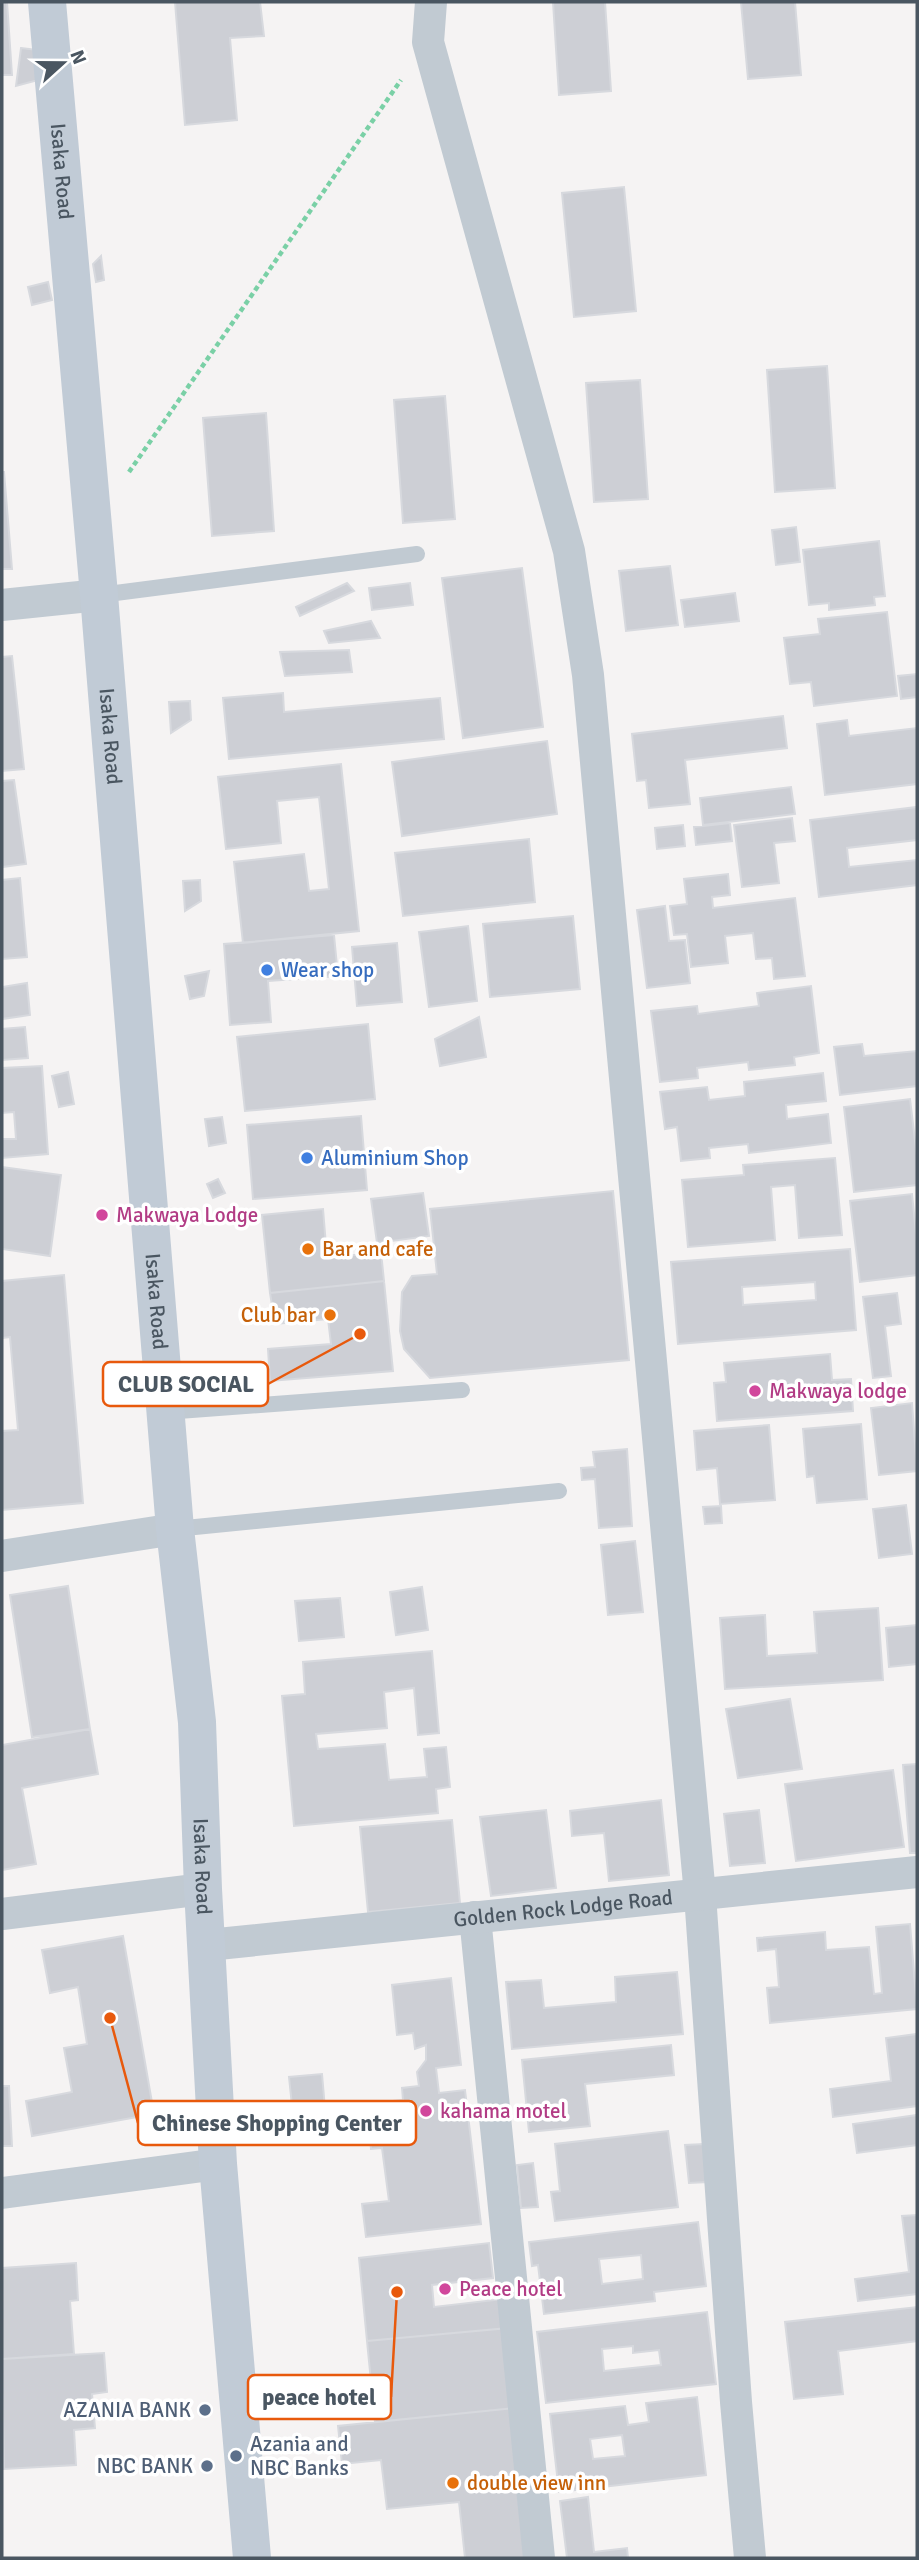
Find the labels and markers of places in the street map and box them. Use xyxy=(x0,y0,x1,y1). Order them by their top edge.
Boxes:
place label: Wear shop xyxy=(281,957,374,983)
marker: Wear shop xyxy=(259,962,275,978)
place label: Aluminium Shop xyxy=(321,1145,469,1171)
marker: Aluminium Shop xyxy=(299,1150,315,1166)
place label: Makwaya Lodge xyxy=(116,1202,258,1228)
marker: Makwaya Lodge xyxy=(94,1207,110,1223)
place label: Bar and cafe xyxy=(322,1236,433,1262)
marker: Bar and cafe xyxy=(300,1241,316,1257)
place label: Club bar xyxy=(241,1302,316,1328)
marker: Club bar xyxy=(322,1307,338,1323)
callout: CLUB SOCIAL xyxy=(103,1362,268,1406)
place label: Makwaya lodge xyxy=(769,1378,907,1404)
marker: Makwaya lodge xyxy=(747,1383,763,1399)
place label: kahama motel xyxy=(440,2098,567,2124)
callout: Chinese Shopping Center xyxy=(138,2101,416,2145)
marker: kahama motel xyxy=(418,2103,434,2119)
place label: Peace hotel xyxy=(459,2276,562,2302)
marker: Peace hotel xyxy=(437,2281,453,2297)
callout: peace hotel xyxy=(248,2375,391,2419)
place label: AZANIA BANK xyxy=(63,2397,191,2423)
marker: AZANIA BANK xyxy=(197,2402,213,2418)
place label: Azania and NBC Banks xyxy=(250,2431,349,2481)
marker: Azania and NBC Banks xyxy=(228,2448,244,2464)
place label: NBC BANK xyxy=(97,2453,193,2479)
marker: NBC BANK xyxy=(199,2458,215,2474)
place label: double view inn xyxy=(467,2470,606,2496)
marker: double view inn xyxy=(445,2475,461,2491)

